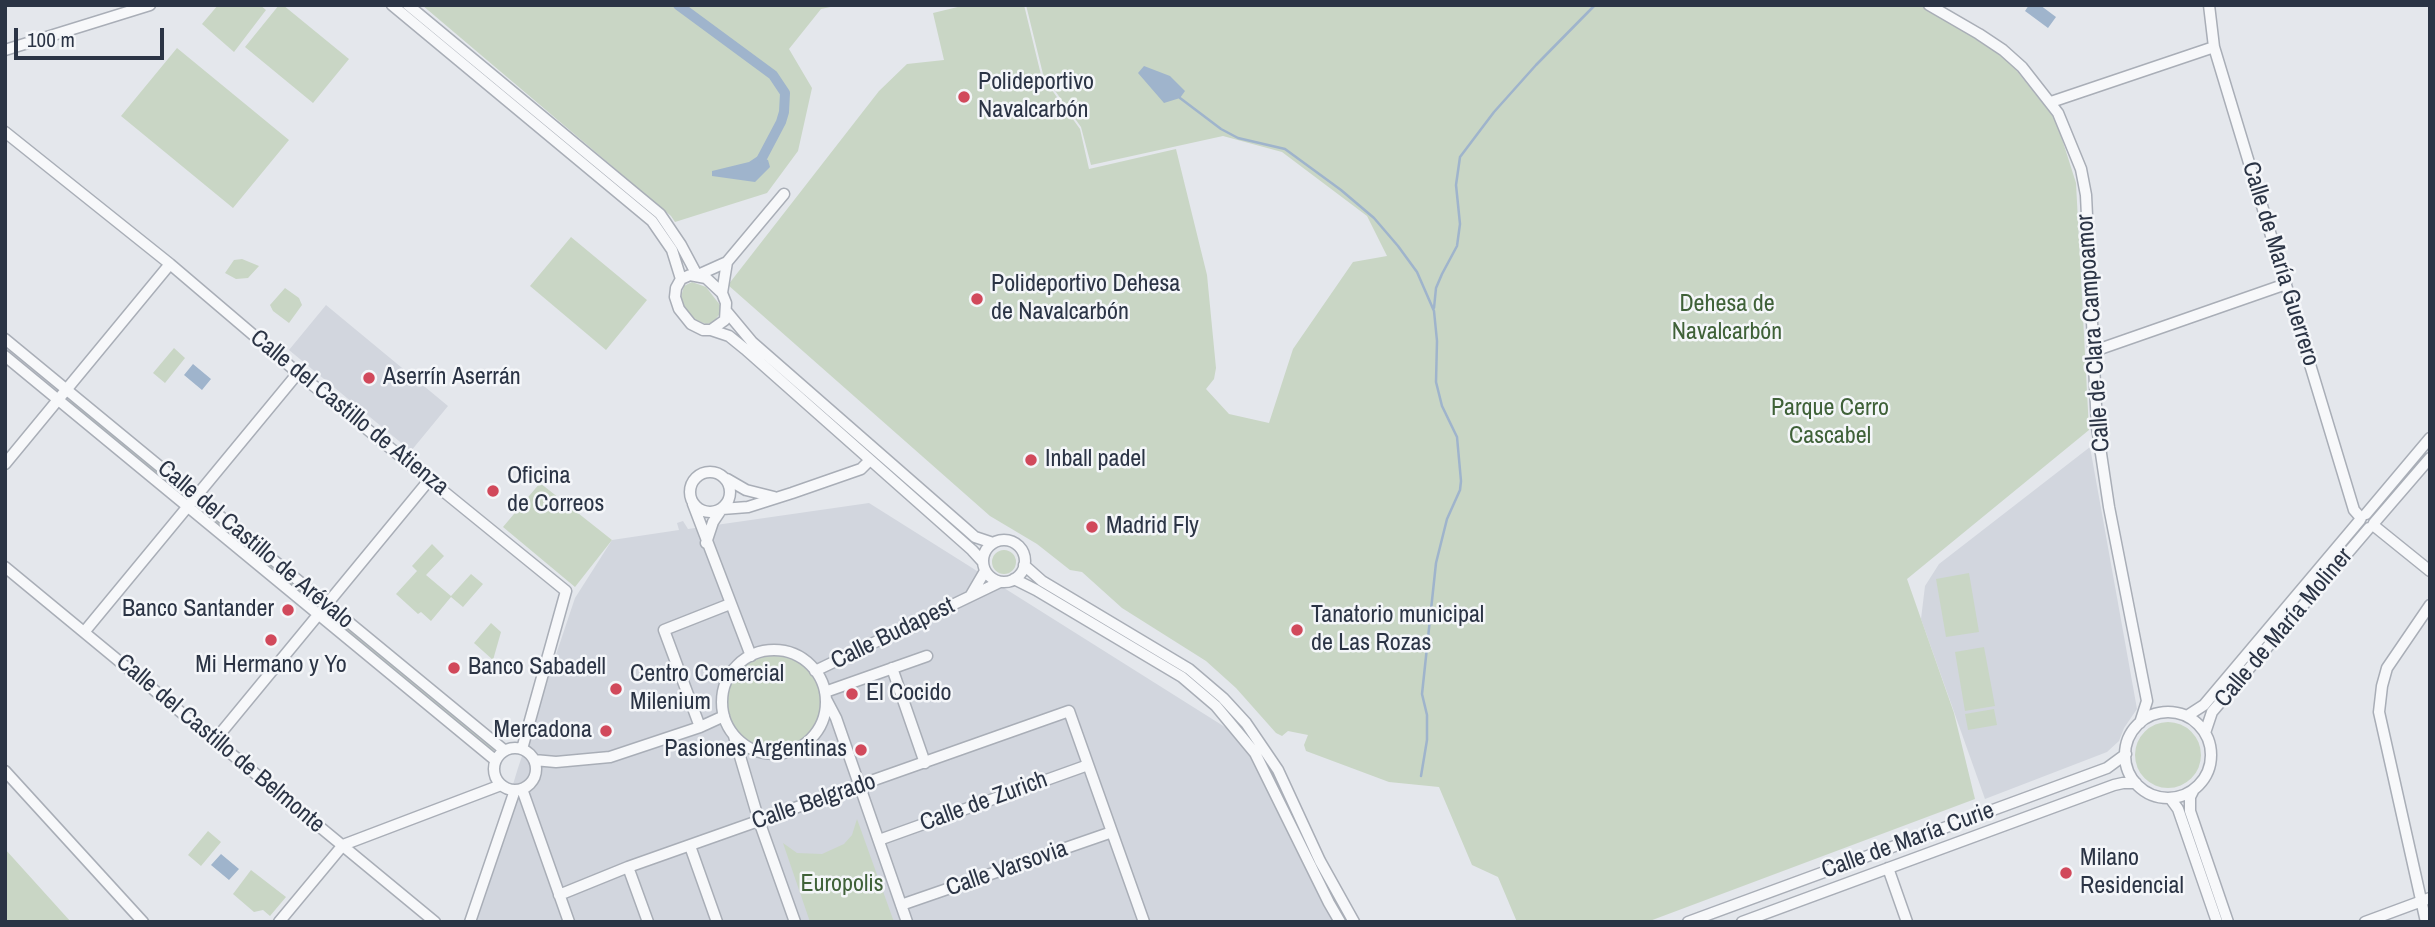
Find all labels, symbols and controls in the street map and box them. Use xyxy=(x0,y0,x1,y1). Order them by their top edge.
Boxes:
scale bar xyxy=(18,14,168,58)
text: 100 m xyxy=(27,25,75,54)
place label: Polideportivo Navalcarbón xyxy=(978,69,1094,125)
marker: Polideportivo Navalcarbón xyxy=(956,89,972,105)
street label: Calle de María Guerrero xyxy=(2235,158,2325,370)
street label: Calle de Clara Campoamor xyxy=(2071,213,2117,453)
place label: Polideportivo Dehesa de Navalcarbón xyxy=(991,271,1180,327)
marker: Polideportivo Dehesa de Navalcarbón xyxy=(969,291,985,307)
park label: Dehesa de Navalcarbón xyxy=(1672,291,1782,347)
street label: Calle del Castillo de Atienza xyxy=(244,324,454,502)
place label: Aserrín Aserrán xyxy=(383,364,521,392)
marker: Aserrín Aserrán xyxy=(361,370,377,386)
park label: Parque Cerro Cascabel xyxy=(1771,395,1889,451)
place label: Inball padel xyxy=(1045,446,1146,474)
marker: Inball padel xyxy=(1023,452,1039,468)
street label: Calle del Castillo de Arévalo xyxy=(151,455,359,635)
place label: Oficina de Correos xyxy=(507,463,604,519)
marker: Oficina de Correos xyxy=(485,483,501,499)
place label: Madrid Fly xyxy=(1106,513,1199,541)
marker: Madrid Fly xyxy=(1084,519,1100,535)
street label: Calle de María Moliner xyxy=(2209,543,2359,713)
street label: Calle Budapest xyxy=(827,592,959,676)
place label: Banco Santander xyxy=(122,596,274,624)
marker: Banco Santander xyxy=(280,602,296,618)
place label: Tanatorio municipal de Las Rozas xyxy=(1311,602,1484,658)
marker: Tanatorio municipal de Las Rozas xyxy=(1289,622,1305,638)
marker: Mi Hermano y Yo xyxy=(263,632,279,648)
street label: Calle del Castillo de Belmonte xyxy=(110,648,330,840)
place label: Mi Hermano y Yo xyxy=(195,652,347,680)
place label: Banco Sabadell xyxy=(468,654,606,682)
marker: Banco Sabadell xyxy=(446,660,462,676)
place label: Centro Comercial Milenium xyxy=(630,661,784,717)
place label: El Cocido xyxy=(866,680,951,708)
marker: Centro Comercial Milenium xyxy=(608,681,624,697)
marker: El Cocido xyxy=(844,686,860,702)
place label: Mercadona xyxy=(494,717,592,745)
marker: Mercadona xyxy=(598,723,614,739)
place label: Pasiones Argentinas xyxy=(664,736,847,764)
marker: Pasiones Argentinas xyxy=(853,742,869,758)
street label: Calle de Zurich xyxy=(916,766,1052,838)
street label: Calle Belgrado xyxy=(748,767,880,837)
street label: Calle de María Curie xyxy=(1818,796,1998,886)
street label: Calle Varsovia xyxy=(942,835,1072,903)
place label: Milano Residencial xyxy=(2080,845,2184,901)
marker: Milano Residencial xyxy=(2058,865,2074,881)
park label: Europolis xyxy=(800,871,884,899)

